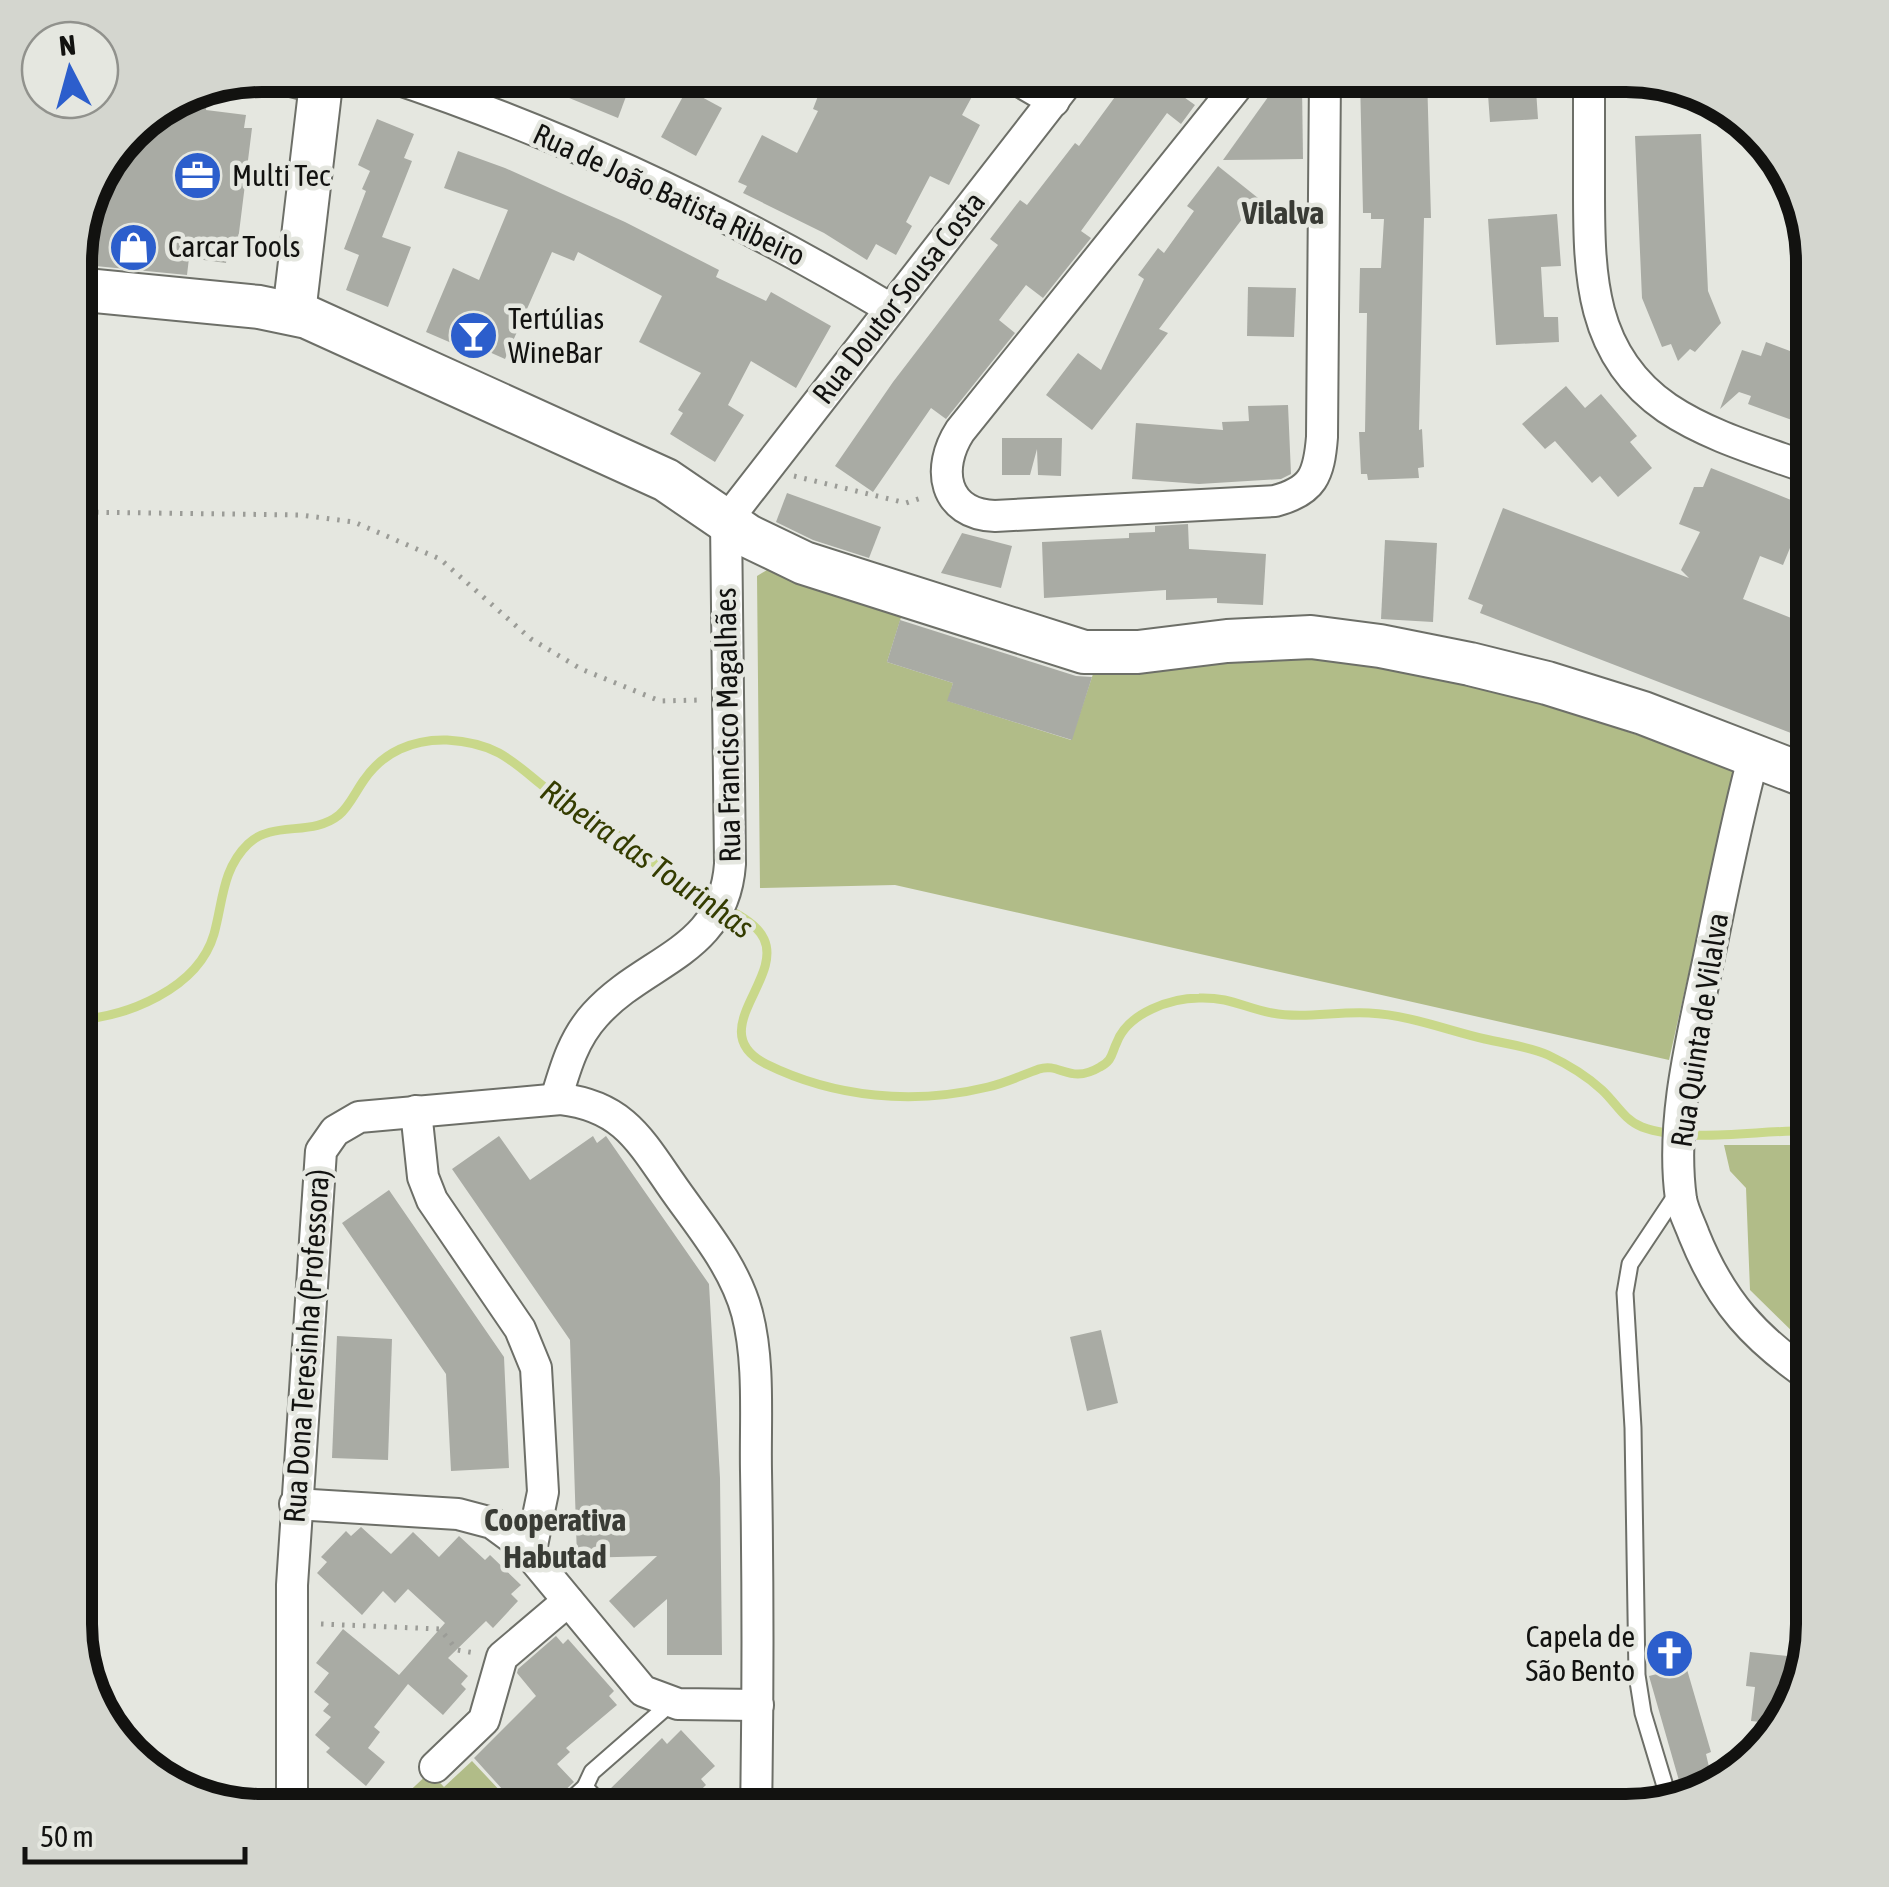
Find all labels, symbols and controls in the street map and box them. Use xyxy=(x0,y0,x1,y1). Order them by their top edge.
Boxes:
north arrow xyxy=(20,20,120,120)
text: N xyxy=(57,28,77,62)
street label: Rua de João Batista Ribeiro xyxy=(528,116,811,272)
office icon: Multi Tec xyxy=(171,150,223,202)
place label: Multi Tec xyxy=(232,158,331,192)
street label: Rua Doutor Sousa Costa xyxy=(805,185,991,410)
district label: Vilalva xyxy=(1241,194,1324,231)
shop icon: Carcar Tools xyxy=(107,221,159,273)
place label: Carcar Tools xyxy=(168,229,300,263)
place label: Tertúlias WineBar xyxy=(508,301,604,369)
bar icon: Tertúlias WineBar xyxy=(447,310,499,362)
street label: Rua Francisco Magalhães xyxy=(708,587,746,863)
water label: Ribeira das Tourinhas xyxy=(534,772,761,946)
street label: Rua Quinta de Vilalva xyxy=(1664,910,1734,1149)
street label: Rua Dona Teresinha (Professora) xyxy=(277,1168,335,1524)
district label: Cooperativa Habutad xyxy=(484,1501,626,1575)
place label: Capela de São Bento xyxy=(1525,1619,1635,1687)
church icon: Capela de São Bento xyxy=(1644,1628,1696,1680)
scale bar xyxy=(25,1802,245,1864)
text: 50 m xyxy=(40,1819,94,1853)

